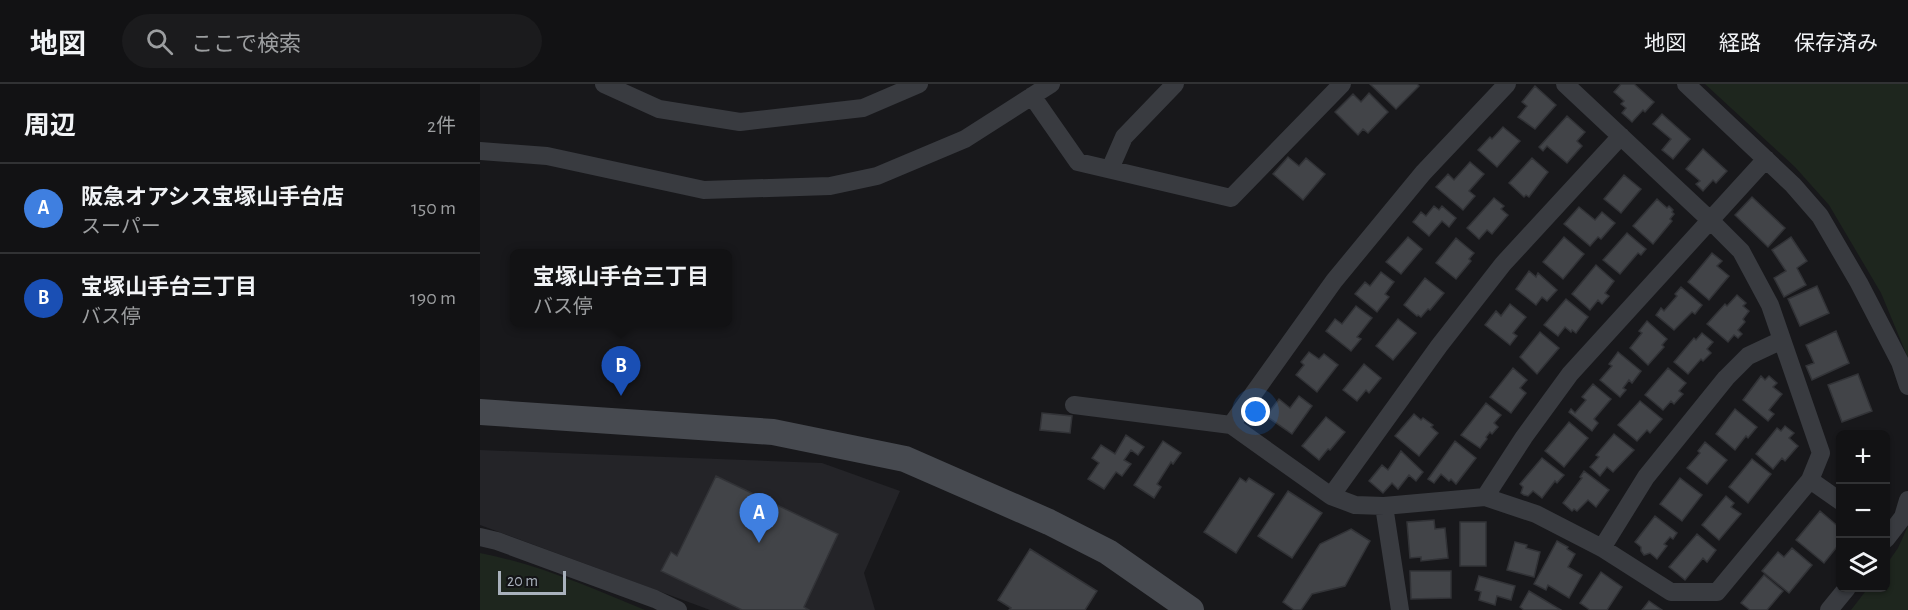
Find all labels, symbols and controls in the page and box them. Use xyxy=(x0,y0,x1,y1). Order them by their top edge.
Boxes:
search box xyxy=(122,14,542,68)
icon: search xyxy=(143,25,176,58)
text: 地図 xyxy=(30,31,86,59)
text: ここで検索 xyxy=(191,33,301,55)
text: 地図 xyxy=(1644,33,1686,54)
text: 経路 xyxy=(1719,33,1761,54)
text: 保存済み xyxy=(1794,33,1878,54)
text: 周辺 xyxy=(24,113,76,139)
text: 2件 xyxy=(427,116,456,136)
text: 阪急オアシス宝塚山手台店 xyxy=(81,186,344,208)
text: A xyxy=(38,198,50,218)
text: 150 m xyxy=(411,198,456,218)
text: スーパー xyxy=(81,217,161,237)
popup xyxy=(510,249,732,327)
text: 宝塚山手台三丁目 xyxy=(533,266,709,288)
text: 宝塚山手台三丁目 xyxy=(81,276,257,298)
text: B xyxy=(38,288,49,308)
text: 190 m xyxy=(410,288,456,308)
text: バス停 xyxy=(533,297,593,317)
text: バス停 xyxy=(81,307,141,327)
pin: B xyxy=(602,346,640,396)
your location xyxy=(1241,397,1270,426)
map controls xyxy=(1836,430,1890,592)
button: + xyxy=(1836,430,1890,484)
button: − xyxy=(1836,484,1890,538)
pin: A xyxy=(740,494,778,543)
button: layers xyxy=(1836,538,1890,592)
scale bar xyxy=(498,568,566,596)
text: 20 m xyxy=(507,573,538,589)

